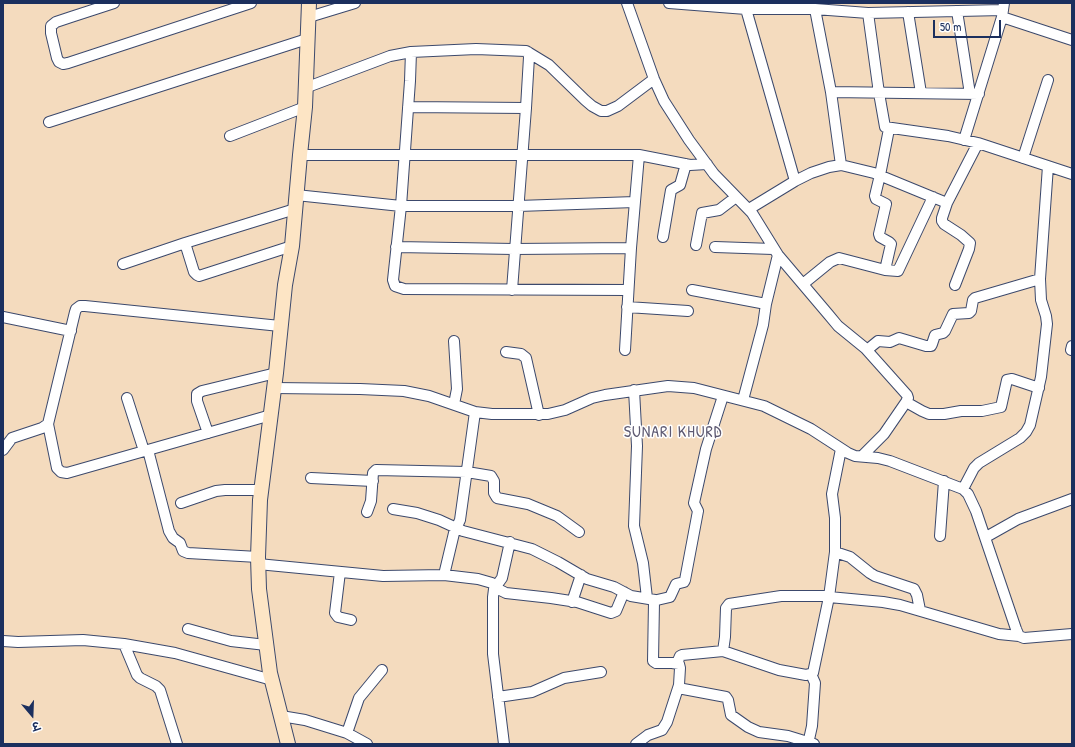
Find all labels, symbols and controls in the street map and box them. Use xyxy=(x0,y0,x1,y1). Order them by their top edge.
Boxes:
scale bar xyxy=(935,12,1003,38)
text: 50 m xyxy=(940,18,961,35)
district label: SUNARI KHURD xyxy=(624,423,722,443)
north arrow xyxy=(12,695,52,735)
text: उ xyxy=(30,719,42,734)

